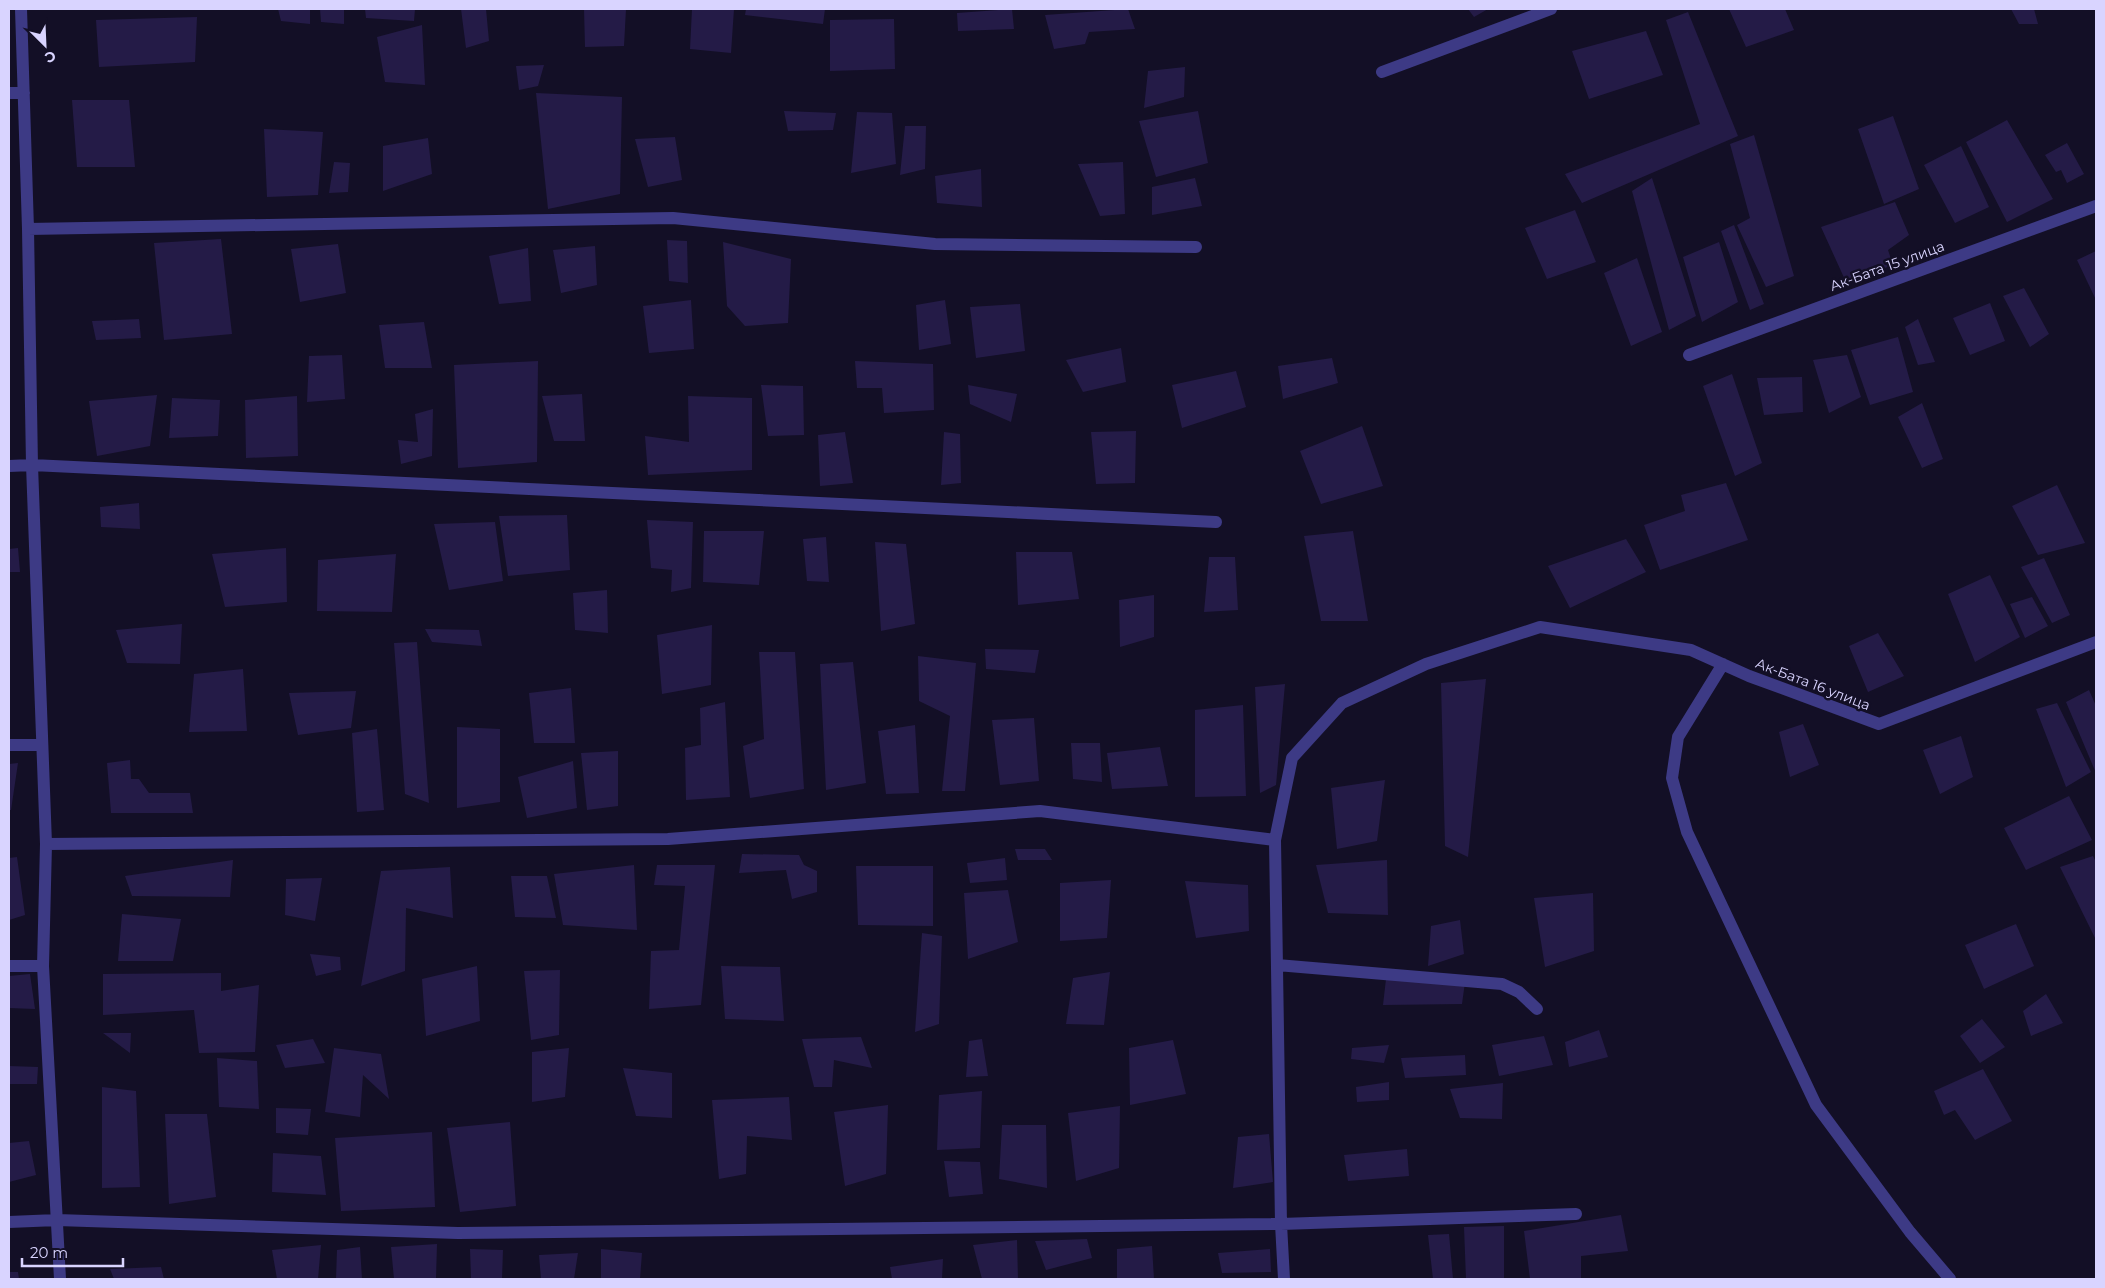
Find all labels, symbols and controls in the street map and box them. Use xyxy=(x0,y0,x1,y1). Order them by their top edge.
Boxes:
north arrow xyxy=(20,20,70,70)
text: С xyxy=(42,47,59,67)
street label: Ак-Бата 15 улица xyxy=(1827,237,1947,295)
street label: Ак-Бата 16 улица xyxy=(1753,654,1873,714)
scale bar xyxy=(22,1236,124,1268)
text: 20 m xyxy=(30,1243,68,1262)

